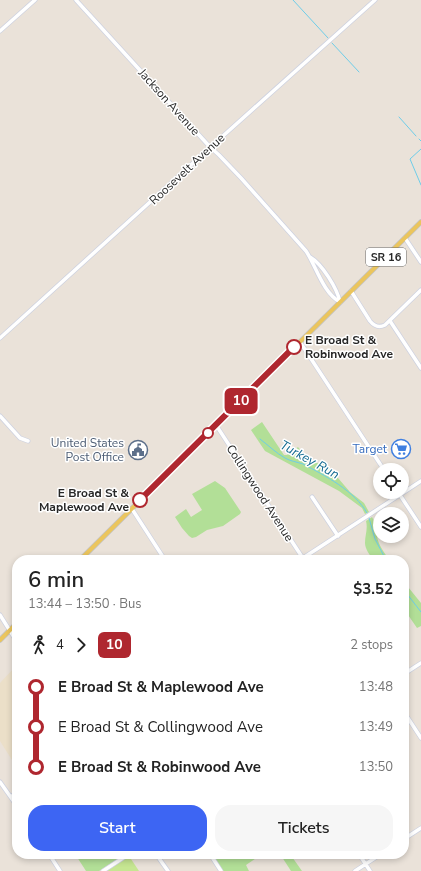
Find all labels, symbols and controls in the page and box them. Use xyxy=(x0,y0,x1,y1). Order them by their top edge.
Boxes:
street label: Jackson Avenue xyxy=(134,64,203,139)
street label: Roosevelt Avenue xyxy=(146,130,228,208)
road number: SR 16 xyxy=(366,248,406,266)
place label: E Broad St & Robinwood Ave xyxy=(305,332,393,362)
marker: E Broad St & Robinwood Ave xyxy=(286,339,302,355)
line badge: 10 xyxy=(223,388,259,414)
text: 10 xyxy=(233,391,249,410)
unlabelled marker xyxy=(202,427,214,439)
place label: United States Post Office xyxy=(51,435,124,465)
water label: Turkey Run xyxy=(277,436,342,484)
supermarket icon: Target xyxy=(390,438,412,460)
public building icon: United States Post Office xyxy=(127,439,149,461)
place label: Target xyxy=(353,441,388,457)
street label: Collingwood Avenue xyxy=(223,442,297,544)
map controls xyxy=(373,463,409,543)
button: locate xyxy=(373,463,409,499)
place label: E Broad St & Maplewood Ave xyxy=(39,485,129,515)
marker: E Broad St & Maplewood Ave xyxy=(132,492,148,508)
button: layers xyxy=(373,507,409,543)
text: 6 min xyxy=(28,565,84,595)
text: $3.52 xyxy=(353,579,393,599)
text: 13:44 – 13:50 · Bus xyxy=(28,595,142,613)
icon: walk xyxy=(28,634,50,656)
icon: forward xyxy=(70,634,92,656)
text: 10 xyxy=(106,635,123,654)
text: 4 xyxy=(56,636,64,654)
text: 2 stops xyxy=(350,636,393,654)
text: E Broad St & Maplewood Ave xyxy=(58,677,264,697)
text: 13:48 xyxy=(359,678,393,696)
text: E Broad St & Collingwood Ave xyxy=(58,717,263,737)
text: 13:49 xyxy=(359,718,393,736)
text: E Broad St & Robinwood Ave xyxy=(58,757,261,777)
text: 13:50 xyxy=(359,758,393,776)
button: Start xyxy=(28,805,207,851)
button: Tickets xyxy=(215,805,393,851)

